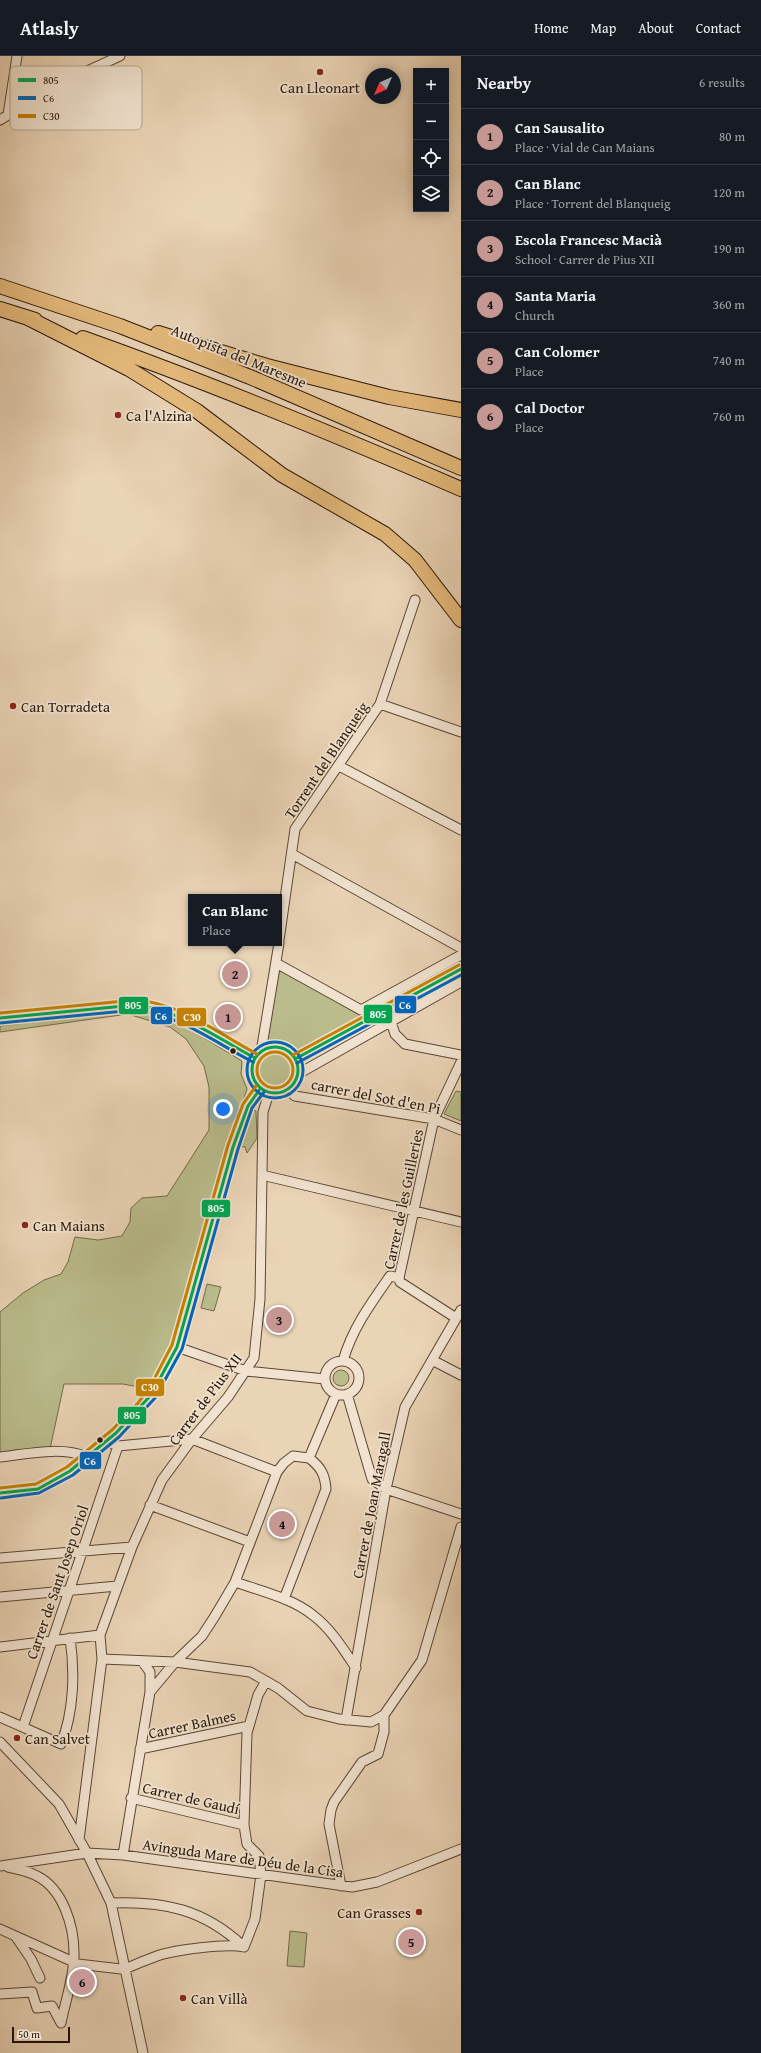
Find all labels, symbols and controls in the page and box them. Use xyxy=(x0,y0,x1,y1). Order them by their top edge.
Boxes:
text: Atlasly xyxy=(20,14,79,42)
text: Home xyxy=(534,18,569,38)
text: Map xyxy=(591,18,616,38)
text: About xyxy=(638,18,674,38)
text: Contact xyxy=(696,18,741,38)
legend xyxy=(10,66,142,130)
marker: Can Lleonart xyxy=(315,67,325,77)
north arrow xyxy=(365,68,401,104)
map controls xyxy=(413,68,449,212)
button: + xyxy=(413,68,449,104)
text: Nearby xyxy=(477,70,531,95)
text: 805 xyxy=(43,72,59,88)
text: 6 results xyxy=(699,73,745,92)
place label: Can Lleonart xyxy=(280,77,361,98)
text: C6 xyxy=(43,90,54,106)
button: − xyxy=(413,104,449,140)
text: C30 xyxy=(43,108,60,124)
text: Can Sausalito xyxy=(515,117,605,138)
text: 1 xyxy=(487,127,493,146)
text: 80 m xyxy=(719,127,745,146)
text: Place · Vial de Can Maians xyxy=(515,138,655,157)
button: locate xyxy=(413,140,449,176)
text: Can Blanc xyxy=(515,173,581,194)
button: layers xyxy=(413,176,449,212)
text: 2 xyxy=(487,183,493,202)
text: 120 m xyxy=(713,183,745,202)
text: Place · Torrent del Blanqueig xyxy=(515,194,670,213)
text: Escola Francesc Macià xyxy=(515,229,662,250)
text: 3 xyxy=(487,239,493,258)
text: 190 m xyxy=(713,239,745,258)
text: School · Carrer de Pius XII xyxy=(515,250,655,269)
text: Santa Maria xyxy=(515,285,596,306)
text: 4 xyxy=(487,295,493,314)
text: 360 m xyxy=(713,295,745,314)
text: Church xyxy=(515,306,554,325)
street label: Autopista del Maresme xyxy=(168,319,310,393)
text: Can Colomer xyxy=(515,341,600,362)
text: 5 xyxy=(487,351,493,370)
text: 740 m xyxy=(713,351,745,370)
text: Place xyxy=(515,362,544,381)
text: Cal Doctor xyxy=(515,397,584,418)
place label: Ca l'Alzina xyxy=(126,405,192,426)
text: 6 xyxy=(487,407,493,426)
text: 760 m xyxy=(713,407,745,426)
marker: Ca l'Alzina xyxy=(113,410,123,420)
text: Place xyxy=(515,418,544,437)
place label: Can Torradeta xyxy=(21,696,110,717)
street label: Torrent del Blanqueig xyxy=(279,697,373,823)
marker: Can Torradeta xyxy=(8,701,18,711)
popup xyxy=(188,894,282,946)
text: Can Blanc xyxy=(202,900,268,921)
text: Place xyxy=(202,921,231,940)
pin: 2 xyxy=(222,959,248,989)
line badge: C6 xyxy=(394,995,417,1014)
line badge: 805 xyxy=(118,996,149,1015)
text: 805 xyxy=(124,997,142,1013)
text: C6 xyxy=(399,997,411,1013)
pin: 1 xyxy=(215,1002,241,1032)
line badge: 805 xyxy=(363,1004,393,1024)
line badge: C6 xyxy=(150,1006,173,1025)
text: 805 xyxy=(369,1006,387,1022)
line badge: C30 xyxy=(176,1007,207,1027)
text: C6 xyxy=(155,1008,167,1024)
text: C30 xyxy=(183,1009,201,1025)
unlabelled marker xyxy=(228,1046,238,1056)
street label: carrer del Sot d'en Pi xyxy=(309,1073,443,1119)
your location xyxy=(213,1099,233,1119)
street label: Carrer de les Guilleries xyxy=(378,1127,428,1271)
line badge: 805 xyxy=(201,1199,231,1218)
text: 805 xyxy=(207,1200,225,1216)
place label: Can Maians xyxy=(33,1215,105,1236)
marker: Can Maians xyxy=(20,1220,30,1230)
pin: 3 xyxy=(266,1305,292,1335)
street label: Carrer de Pius XII xyxy=(163,1349,247,1449)
line badge: C30 xyxy=(135,1378,165,1397)
text: C30 xyxy=(141,1379,159,1395)
line badge: 805 xyxy=(117,1406,147,1425)
text: 805 xyxy=(123,1407,141,1423)
street label: Carrer de Joan Maragall xyxy=(346,1430,396,1580)
unlabelled marker xyxy=(95,1435,105,1445)
line badge: C6 xyxy=(79,1451,102,1470)
text: C6 xyxy=(84,1453,96,1469)
street label: Carrer de Sant Josep Oriol xyxy=(21,1502,93,1662)
pin: 4 xyxy=(269,1509,295,1539)
street label: Carrer Balmes xyxy=(146,1704,238,1744)
place label: Can Salvet xyxy=(25,1728,91,1749)
marker: Can Salvet xyxy=(12,1733,22,1743)
street label: Carrer de Gaudí xyxy=(141,1777,242,1819)
street label: Avinguda Mare de Déu de la Cisa xyxy=(141,1834,345,1882)
place label: Can Grasses xyxy=(337,1902,411,1923)
marker: Can Grasses xyxy=(414,1907,424,1917)
pin: 5 xyxy=(398,1927,424,1957)
pin: 6 xyxy=(69,1967,95,1997)
place label: Can Villà xyxy=(191,1988,248,2009)
marker: Can Villà xyxy=(178,1993,188,2003)
scale bar xyxy=(12,2025,70,2044)
text: 50 m xyxy=(18,2026,40,2042)

